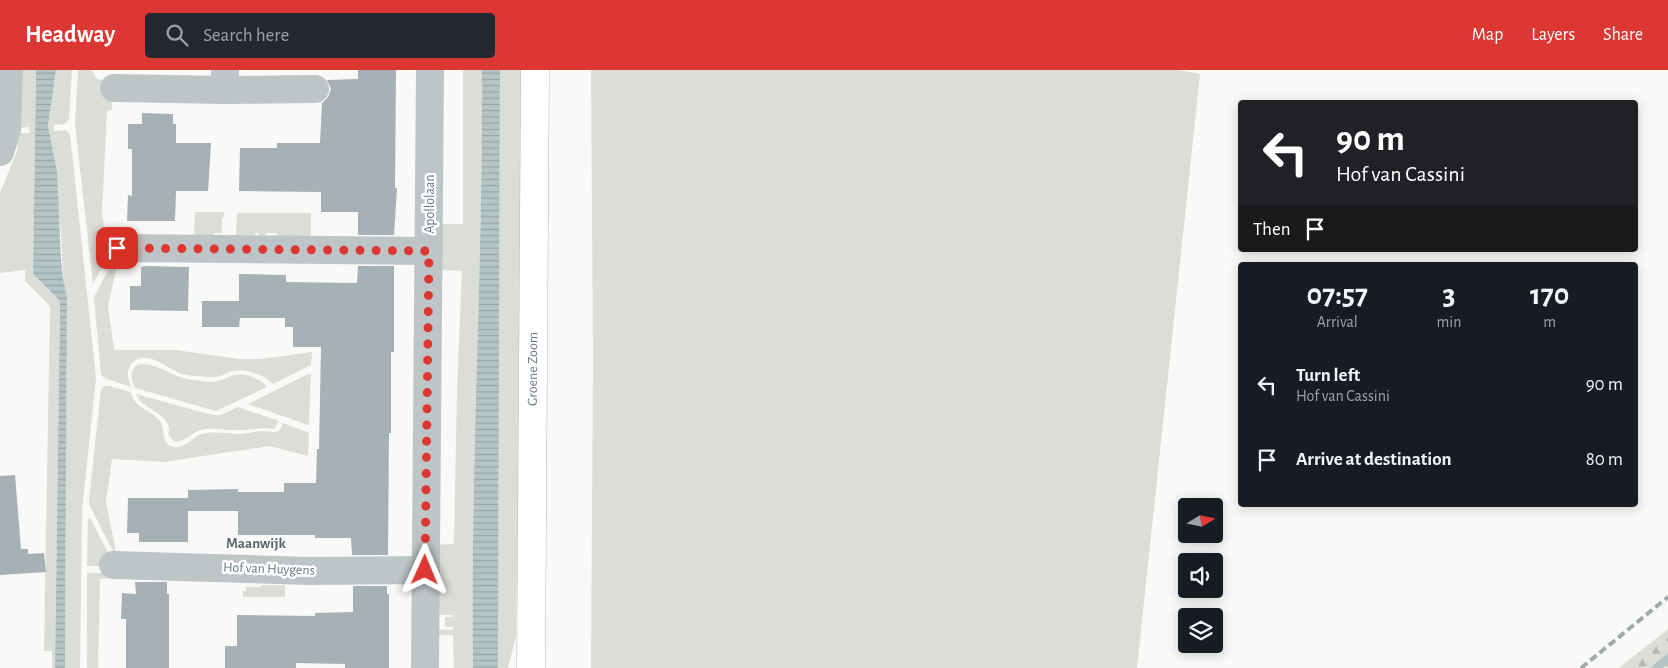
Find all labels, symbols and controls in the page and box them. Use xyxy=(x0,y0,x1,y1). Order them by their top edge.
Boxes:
search box xyxy=(145,13,495,58)
icon: search xyxy=(163,21,191,49)
text: Headway xyxy=(25,23,115,47)
text: Search here xyxy=(203,26,289,45)
text: Map xyxy=(1472,26,1503,44)
text: Layers xyxy=(1531,26,1575,44)
text: Share xyxy=(1603,26,1643,44)
icon: left xyxy=(1253,120,1318,185)
text: 90 m xyxy=(1336,122,1405,157)
text: Hof van Cassini xyxy=(1336,163,1465,185)
street label: Apollolaan xyxy=(423,174,437,234)
icon: arrive xyxy=(1301,215,1329,243)
text: Then xyxy=(1253,220,1291,239)
pin xyxy=(96,227,138,269)
icon: arrive xyxy=(103,234,131,262)
text: 07:57 xyxy=(1307,280,1368,310)
text: 3 xyxy=(1443,280,1455,310)
text: 170 xyxy=(1530,280,1569,310)
text: Arrival xyxy=(1317,314,1358,330)
text: min xyxy=(1437,314,1461,330)
text: m xyxy=(1543,314,1556,330)
street label: Groene Zoom xyxy=(526,332,540,406)
text: Turn left xyxy=(1296,366,1360,385)
icon: left xyxy=(1253,371,1281,399)
text: 90 m xyxy=(1586,375,1623,394)
text: Hof van Cassini xyxy=(1296,388,1390,404)
icon: arrive xyxy=(1253,446,1281,474)
text: Arrive at destination xyxy=(1296,450,1452,469)
text: 80 m xyxy=(1586,450,1623,469)
north arrow xyxy=(1178,498,1222,542)
map controls xyxy=(1178,498,1223,653)
district label: Maanwijk xyxy=(226,536,287,551)
position arrow xyxy=(398,543,450,595)
button: sound xyxy=(1178,553,1223,598)
street label: Hof van Huygens xyxy=(223,560,315,578)
button: layers xyxy=(1178,608,1223,653)

